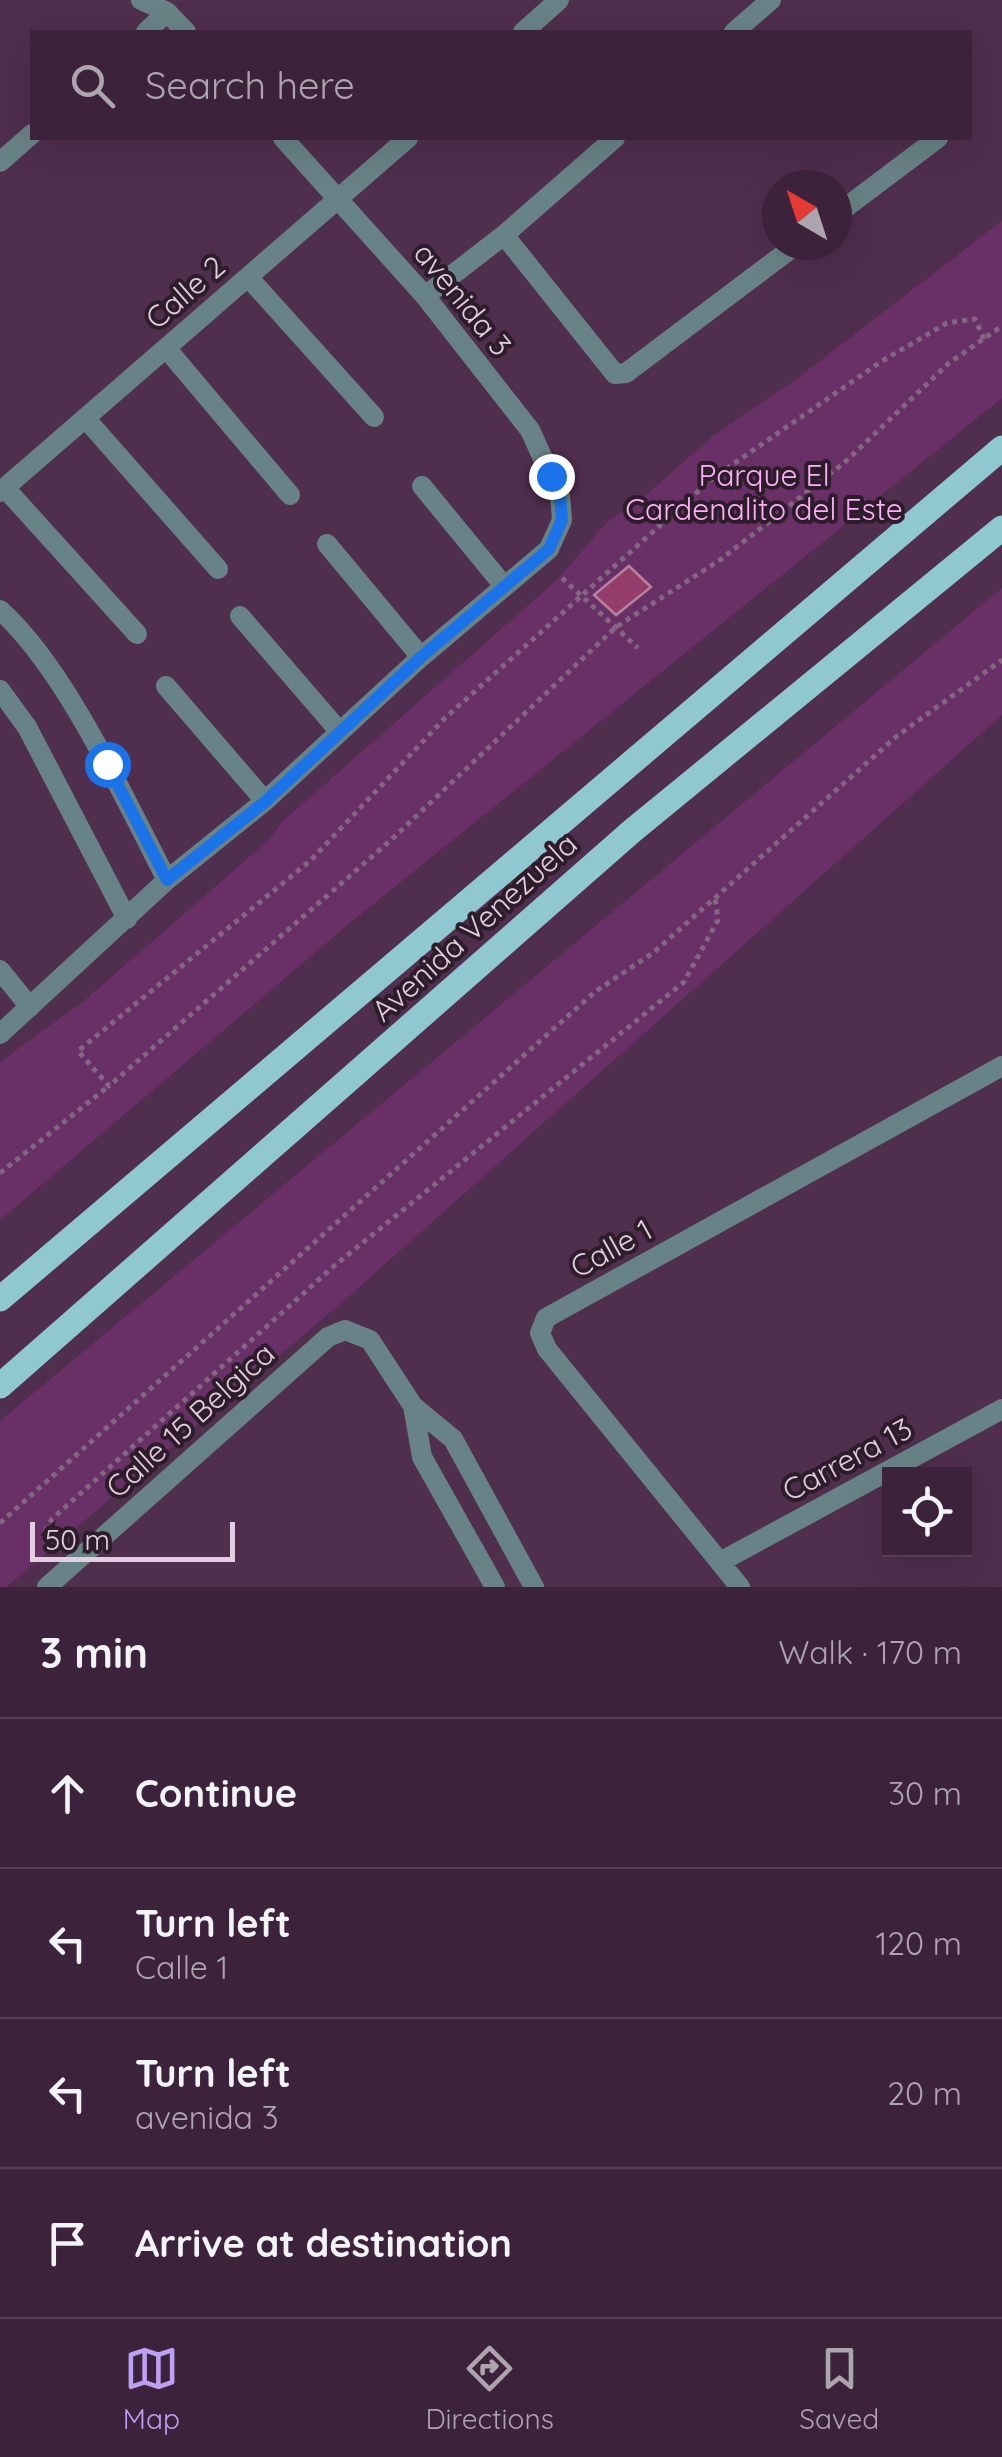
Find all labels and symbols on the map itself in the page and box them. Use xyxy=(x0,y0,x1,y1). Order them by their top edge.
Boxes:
north arrow xyxy=(762,170,852,260)
street label: avenida 3 xyxy=(406,235,520,363)
street label: Calle 2 xyxy=(137,247,233,337)
route end xyxy=(529,454,575,500)
park label: Parque El Cardenalito del Este xyxy=(625,456,903,528)
route start xyxy=(85,742,131,788)
street label: Avenida Venezuela xyxy=(363,825,585,1029)
street label: Calle 1 xyxy=(564,1210,658,1286)
street label: Calle 15 Belgica xyxy=(98,1334,282,1506)
street label: Carrera 13 xyxy=(776,1409,918,1509)
scale bar xyxy=(30,1517,235,1562)

